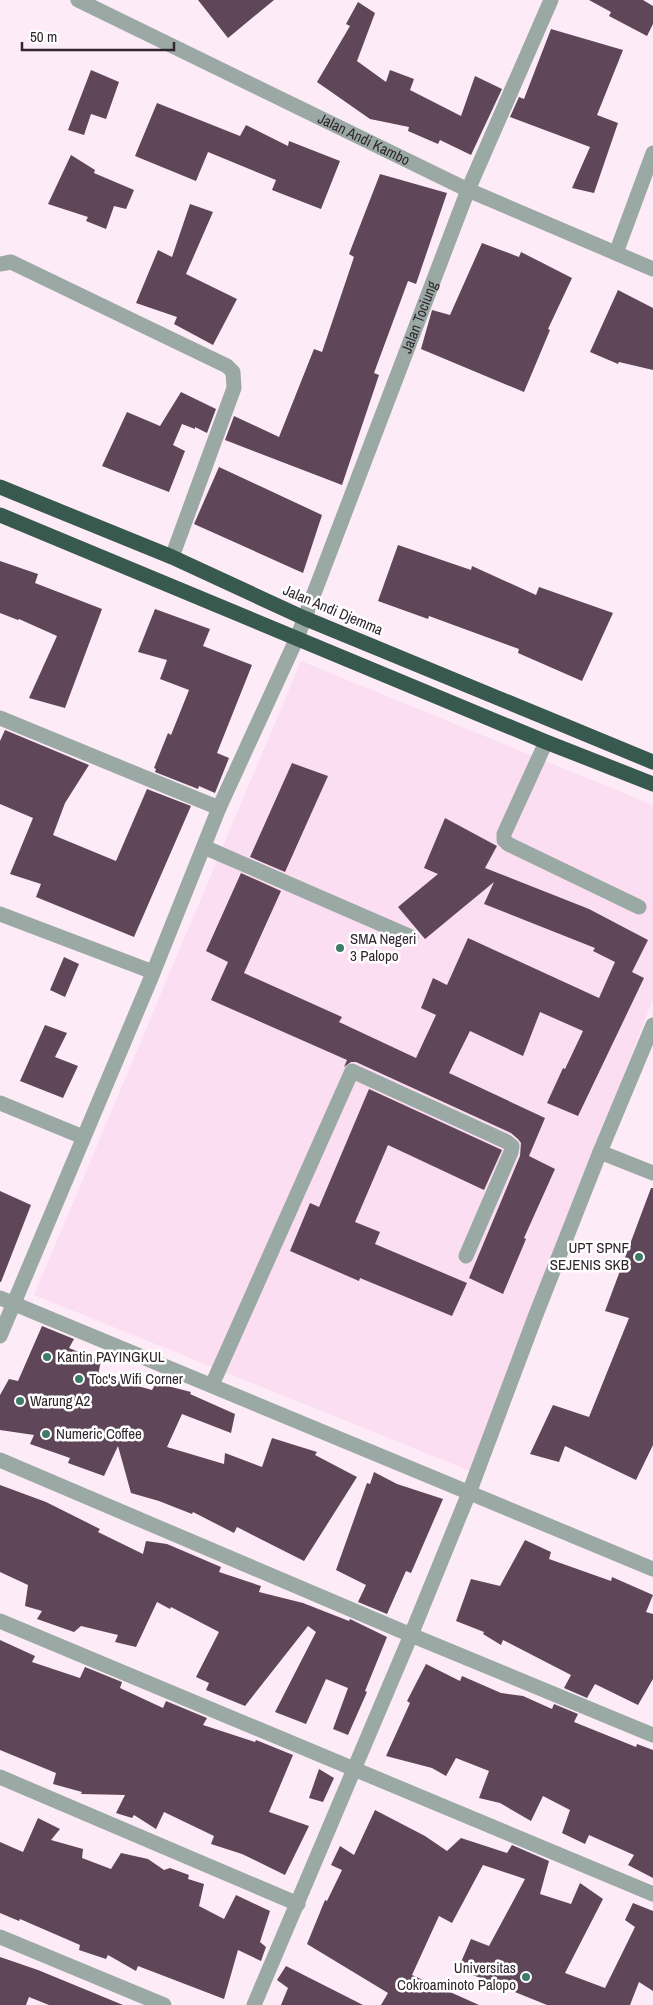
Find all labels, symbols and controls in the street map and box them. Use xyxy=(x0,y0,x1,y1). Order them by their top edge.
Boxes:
scale bar xyxy=(22,20,175,52)
text: 50 m xyxy=(30,26,57,47)
street label: Jalan Andi Kambo xyxy=(315,108,414,170)
street label: Jalan Tociung xyxy=(396,278,442,356)
street label: Jalan Andi Djemma xyxy=(280,579,387,640)
place label: SMA Negeri 3 Palopo xyxy=(350,928,416,966)
marker: SMA Negeri 3 Palopo xyxy=(334,942,346,954)
place label: UPT SPNF SEJENIS SKB xyxy=(550,1237,629,1275)
marker: UPT SPNF SEJENIS SKB xyxy=(633,1251,645,1263)
place label: Kantin PAYINGKUL xyxy=(57,1346,165,1367)
marker: Kantin PAYINGKUL xyxy=(41,1351,53,1363)
place label: Toc's Wifi Corner xyxy=(89,1368,183,1389)
marker: Toc's Wifi Corner xyxy=(73,1373,85,1385)
place label: Warung A2 xyxy=(30,1390,91,1411)
marker: Warung A2 xyxy=(14,1395,26,1407)
place label: Numeric Coffee xyxy=(56,1423,142,1444)
marker: Numeric Coffee xyxy=(40,1428,52,1440)
place label: Universitas Cokroaminoto Palopo xyxy=(397,1957,516,1995)
marker: Universitas Cokroaminoto Palopo xyxy=(520,1971,532,1983)

